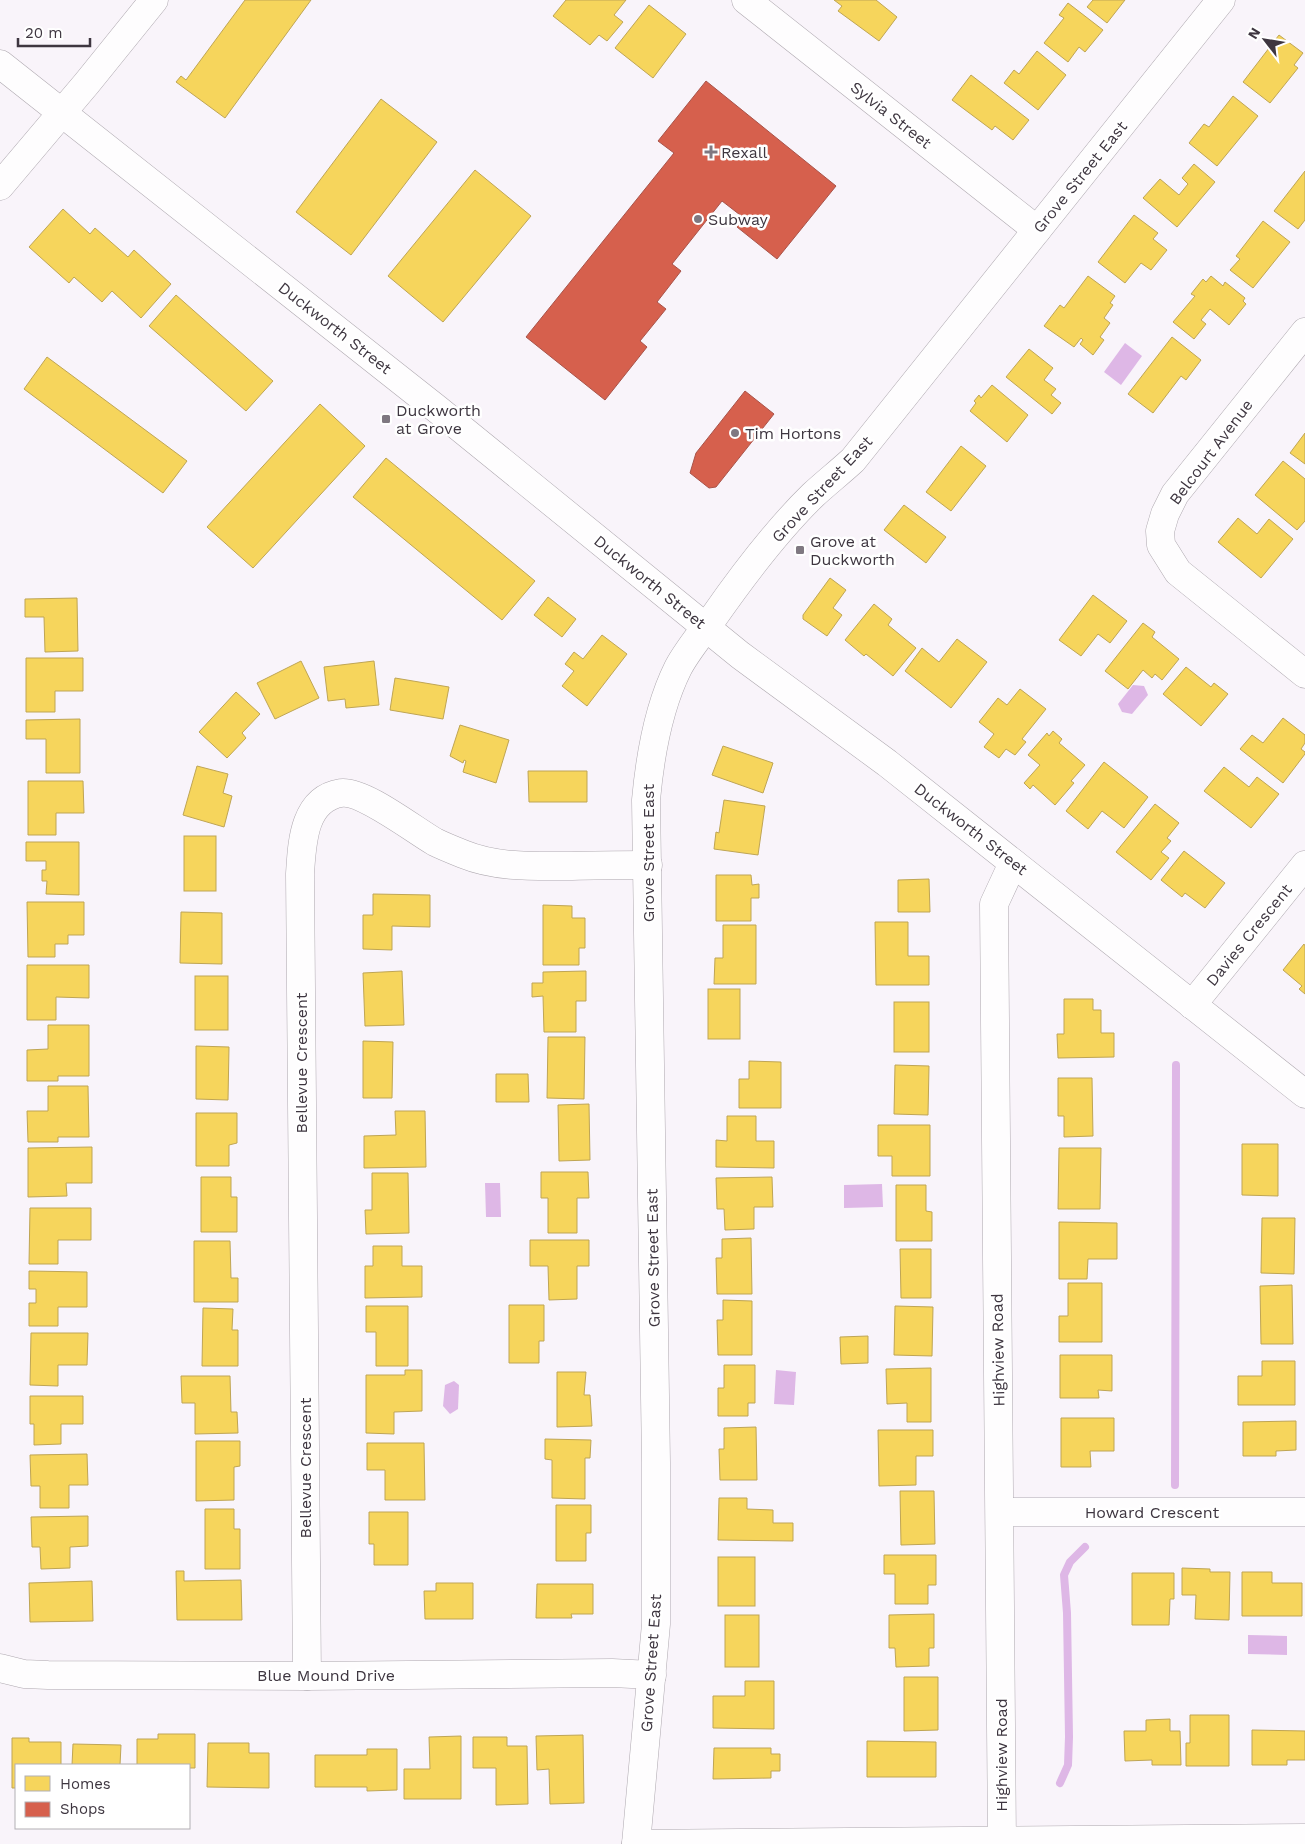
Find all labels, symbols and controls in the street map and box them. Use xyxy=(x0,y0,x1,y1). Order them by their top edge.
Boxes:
scale bar xyxy=(18,15,90,47)
north arrow xyxy=(1240,15,1290,65)
text: 20 m xyxy=(25,24,63,42)
text: N xyxy=(1244,25,1263,42)
street label: Sylvia Street xyxy=(847,77,936,153)
street label: Grove Street East xyxy=(1029,117,1131,237)
place label: Rexall xyxy=(721,143,768,162)
marker: Rexall xyxy=(705,146,717,158)
place label: Subway xyxy=(708,210,769,229)
marker: Subway xyxy=(692,213,704,225)
street label: Duckworth Street xyxy=(275,278,396,378)
street label: Belcourt Avenue xyxy=(1165,396,1257,508)
place label: Duckworth at Grove xyxy=(396,401,481,438)
marker: Duckworth at Grove xyxy=(380,413,392,425)
place label: Tim Hortons xyxy=(745,424,841,443)
marker: Tim Hortons xyxy=(729,427,741,439)
street label: Grove Street East xyxy=(768,432,876,546)
street label: Duckworth Street xyxy=(590,531,710,633)
place label: Grove at Duckworth xyxy=(810,532,895,569)
marker: Grove at Duckworth xyxy=(794,544,806,556)
street label: Duckworth Street xyxy=(911,779,1032,879)
street label: Grove Street East xyxy=(639,783,658,922)
street label: Davies Crescent xyxy=(1202,880,1296,990)
street label: Bellevue Crescent xyxy=(292,992,311,1133)
street label: Grove Street East xyxy=(642,1188,664,1327)
street label: Highview Road xyxy=(988,1293,1008,1407)
street label: Bellevue Crescent xyxy=(296,1397,315,1538)
street label: Howard Crescent xyxy=(1085,1503,1220,1522)
street label: Grove Street East xyxy=(637,1593,665,1733)
street label: Blue Mound Drive xyxy=(257,1666,395,1685)
street label: Highview Road xyxy=(992,1698,1011,1812)
legend xyxy=(15,1764,190,1829)
text: Homes xyxy=(60,1775,111,1793)
text: Shops xyxy=(60,1800,105,1818)

